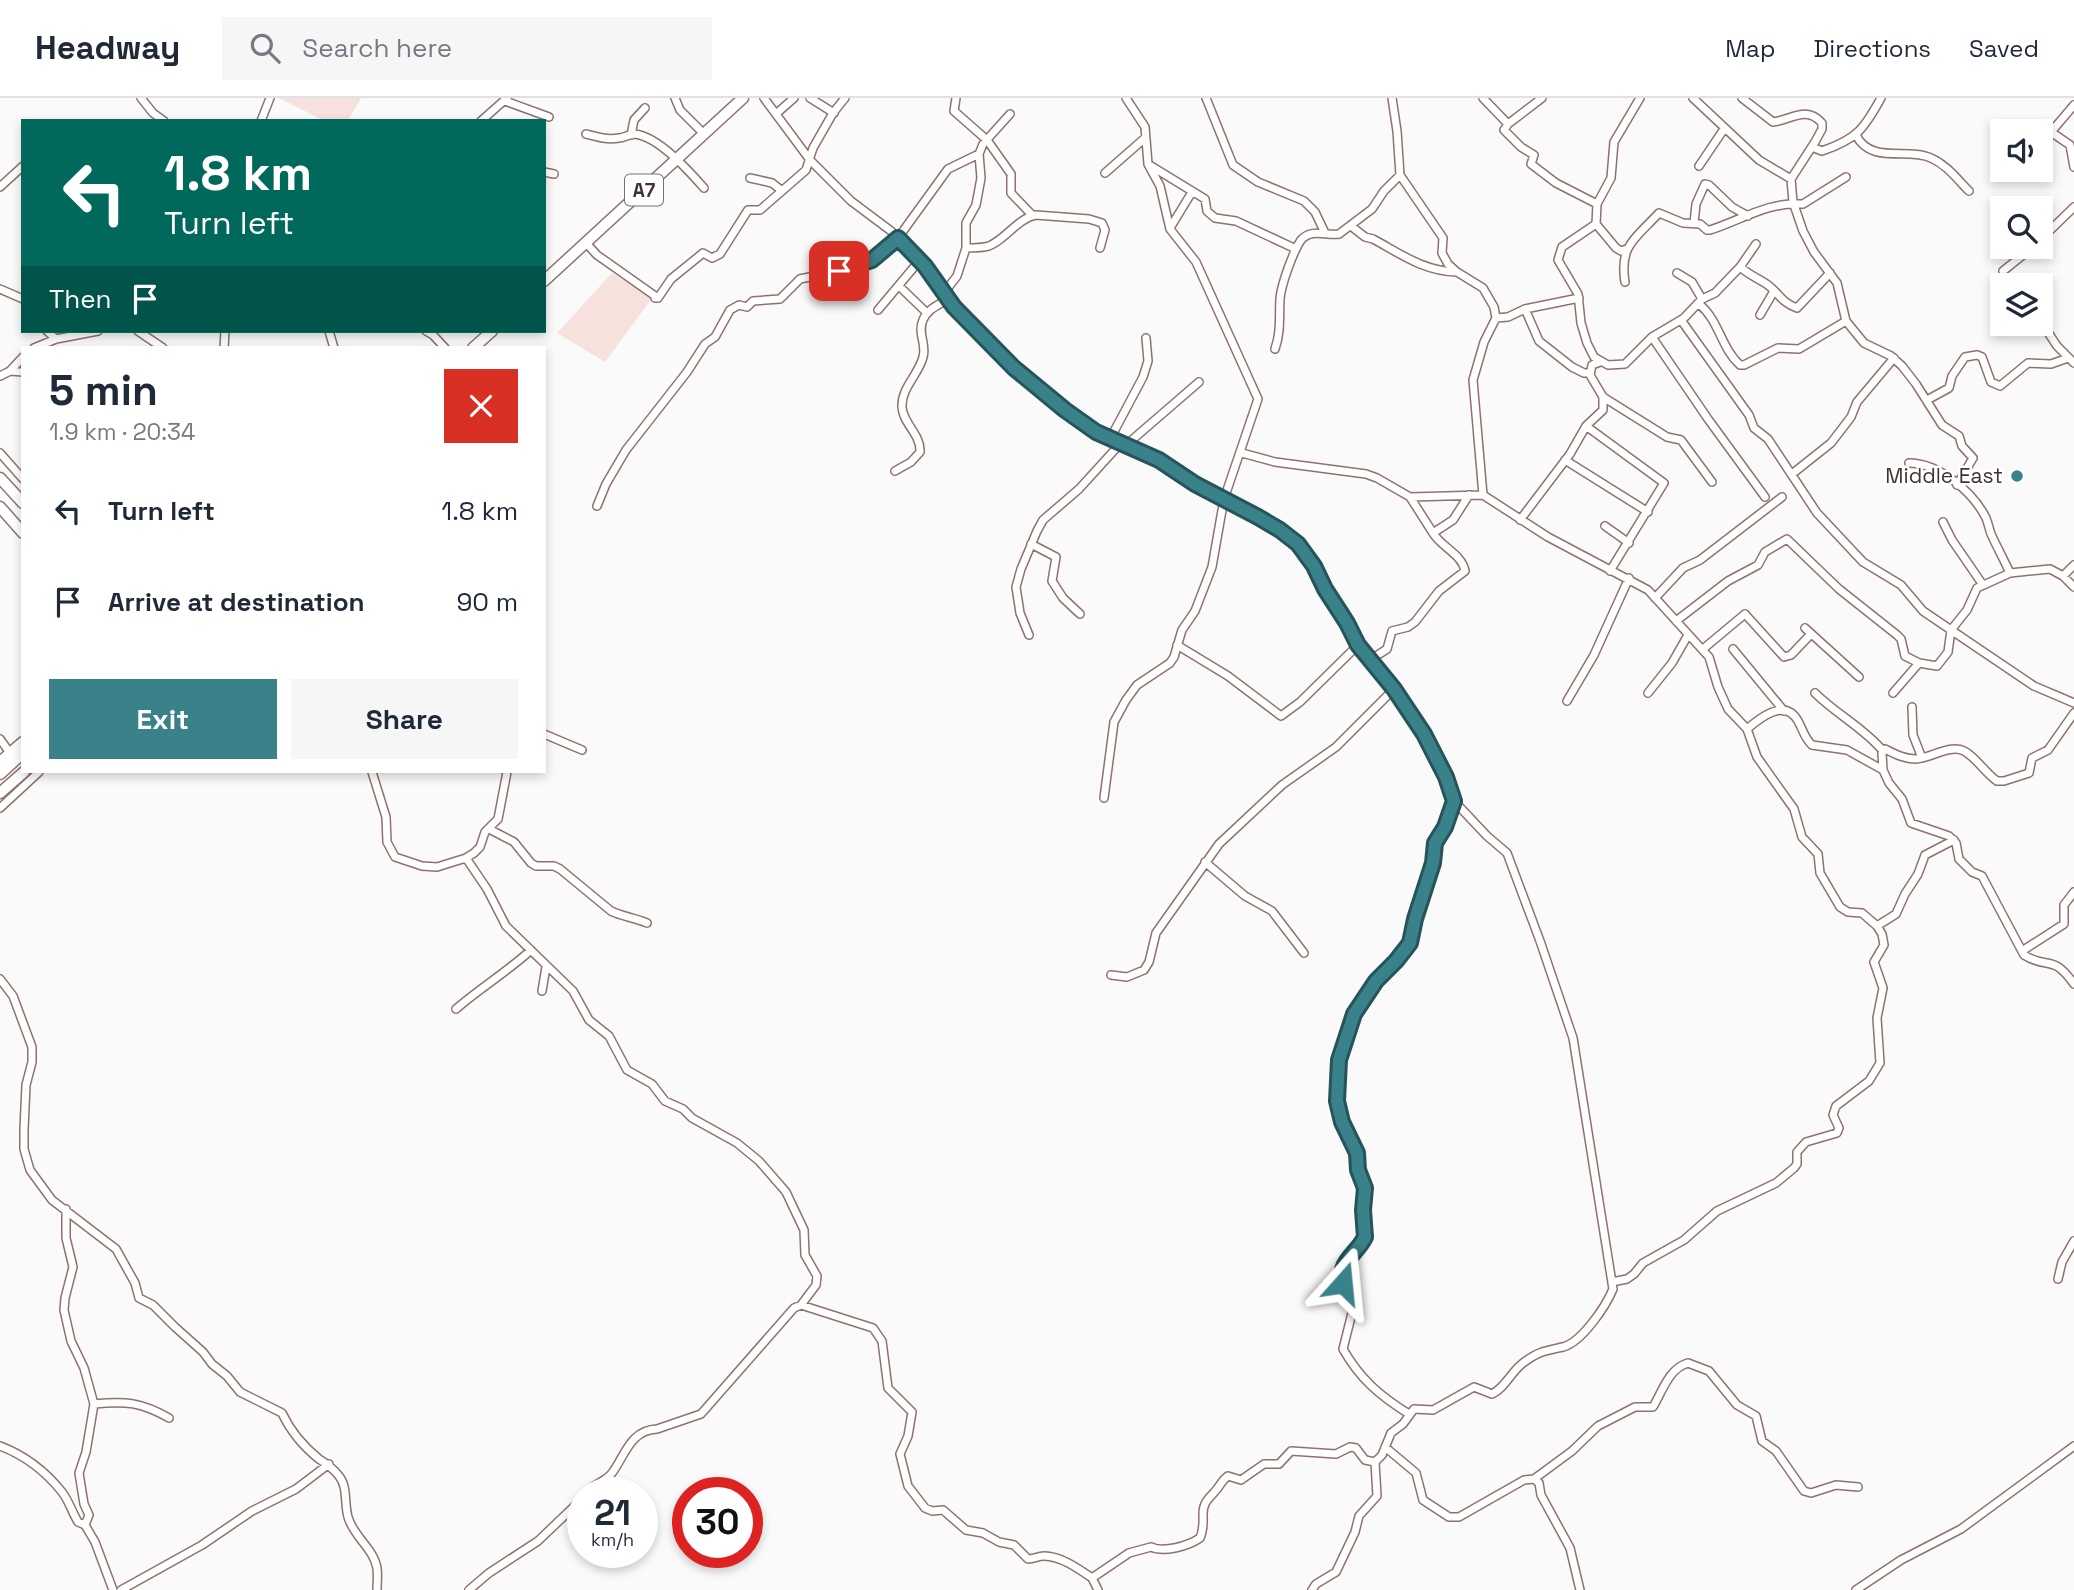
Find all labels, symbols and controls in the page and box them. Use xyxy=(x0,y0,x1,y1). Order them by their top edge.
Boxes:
search box xyxy=(222,17,712,80)
text: Headway xyxy=(35,27,180,69)
icon: search xyxy=(246,29,284,67)
text: Search here xyxy=(302,31,452,65)
text: Map xyxy=(1725,33,1775,64)
text: Directions xyxy=(1813,33,1931,64)
text: Saved xyxy=(1969,33,2039,64)
map controls xyxy=(1990,119,2053,336)
button: sound xyxy=(1990,119,2053,182)
text: 1.8 km xyxy=(164,142,312,204)
icon: left xyxy=(49,147,140,238)
road number: A7 xyxy=(625,174,663,206)
button: search xyxy=(1990,196,2053,259)
text: Turn left xyxy=(164,203,294,243)
pin xyxy=(809,241,869,301)
icon: arrive xyxy=(820,252,858,290)
button: layers xyxy=(1990,273,2053,336)
icon: arrive xyxy=(126,280,164,318)
text: Then xyxy=(49,282,112,316)
text: 5 min xyxy=(49,364,158,417)
button: close xyxy=(444,369,518,443)
text: 1.9 km · 20:34 xyxy=(49,417,195,447)
place label: Middle East xyxy=(1885,462,2003,489)
marker: Middle East xyxy=(2009,468,2025,484)
icon: left xyxy=(49,492,87,530)
text: Turn left xyxy=(108,494,215,528)
text: 1.8 km xyxy=(441,494,518,528)
icon: arrive xyxy=(49,583,87,621)
text: Arrive at destination xyxy=(108,585,365,619)
text: 90 m xyxy=(456,585,518,619)
button: Exit xyxy=(49,679,277,759)
button: Share xyxy=(291,679,518,759)
position arrow xyxy=(1306,1246,1380,1320)
speed limit sign: 30 xyxy=(672,1477,763,1568)
text: 21 xyxy=(594,1491,631,1535)
text: km/h xyxy=(591,1528,634,1551)

